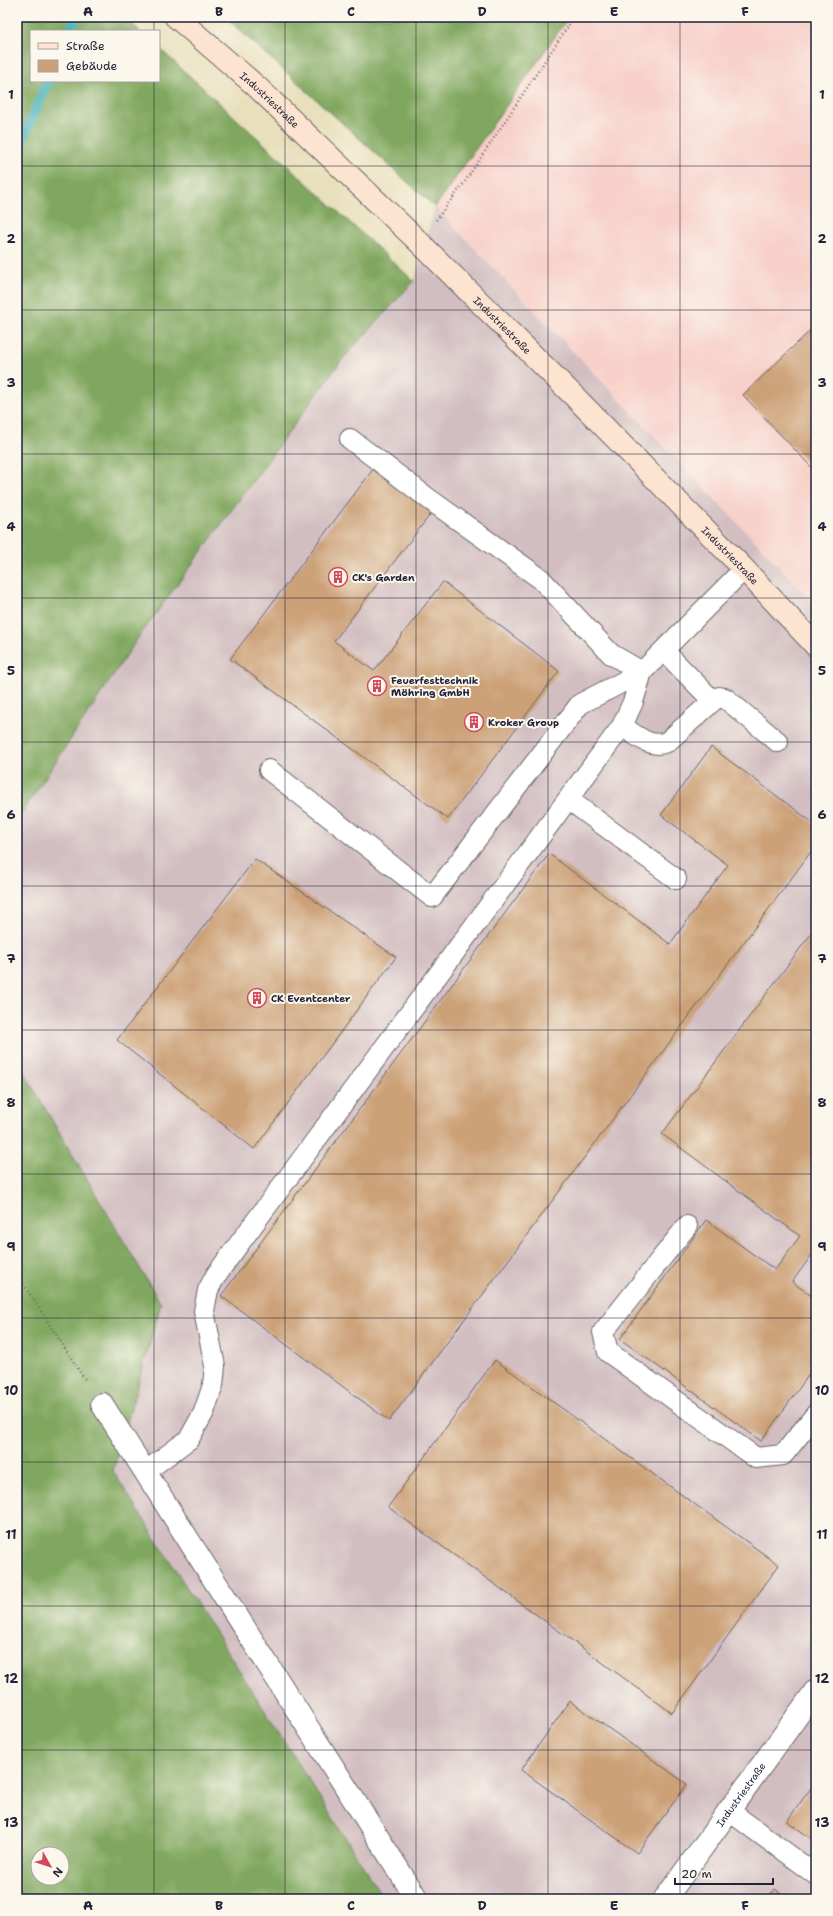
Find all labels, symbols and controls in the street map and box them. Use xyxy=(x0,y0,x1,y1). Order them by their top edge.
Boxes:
text: A xyxy=(83,3,93,20)
text: B xyxy=(215,3,223,20)
text: C xyxy=(347,3,355,20)
text: D xyxy=(477,3,487,20)
text: E xyxy=(610,3,619,20)
text: F xyxy=(741,3,749,20)
legend xyxy=(30,30,160,82)
text: Straße xyxy=(66,38,105,54)
text: Gebäude xyxy=(66,58,117,74)
street label: Industriestraße xyxy=(237,69,302,131)
text: 1 xyxy=(8,86,14,103)
text: 1 xyxy=(819,86,825,103)
text: 2 xyxy=(6,230,16,247)
text: 2 xyxy=(817,230,827,247)
street label: Industriestraße xyxy=(470,294,534,357)
text: 3 xyxy=(6,374,16,391)
text: 3 xyxy=(817,374,827,391)
text: 4 xyxy=(6,518,16,535)
text: 4 xyxy=(817,518,827,535)
street label: Industriestraße xyxy=(699,524,762,588)
building icon: CK's Garden xyxy=(327,566,349,588)
place label: CK's Garden xyxy=(352,571,415,584)
text: 5 xyxy=(7,662,15,679)
text: 5 xyxy=(818,662,826,679)
place label: Feuerfesttechnik Möhring GmbH xyxy=(391,674,479,699)
building icon: Feuerfesttechnik Möhring GmbH xyxy=(366,675,388,697)
building icon: Kroker Group xyxy=(463,711,485,733)
place label: Kroker Group xyxy=(488,716,559,729)
text: 6 xyxy=(6,806,16,823)
text: 6 xyxy=(817,806,827,823)
text: 7 xyxy=(6,950,16,967)
text: 7 xyxy=(817,950,827,967)
building icon: CK Eventcenter xyxy=(246,987,268,1009)
place label: CK Eventcenter xyxy=(271,992,351,1005)
text: 8 xyxy=(6,1094,16,1111)
text: 8 xyxy=(817,1094,827,1111)
text: 9 xyxy=(6,1238,16,1255)
text: 9 xyxy=(817,1238,827,1255)
text: 10 xyxy=(4,1382,18,1399)
text: 10 xyxy=(815,1382,829,1399)
text: 11 xyxy=(5,1526,17,1543)
text: 11 xyxy=(816,1526,828,1543)
text: 12 xyxy=(4,1670,18,1687)
text: 12 xyxy=(815,1670,829,1687)
street label: Industriestraße xyxy=(713,1760,769,1830)
text: 13 xyxy=(4,1814,18,1831)
text: 13 xyxy=(815,1814,829,1831)
north arrow xyxy=(30,1846,70,1886)
scale bar xyxy=(675,1860,773,1886)
text: N xyxy=(49,1864,66,1880)
text: 20 m xyxy=(681,1866,712,1882)
text: A xyxy=(83,1897,93,1914)
text: B xyxy=(215,1897,223,1914)
text: C xyxy=(347,1897,355,1914)
text: D xyxy=(477,1897,487,1914)
text: E xyxy=(610,1897,619,1914)
text: F xyxy=(741,1897,749,1914)

